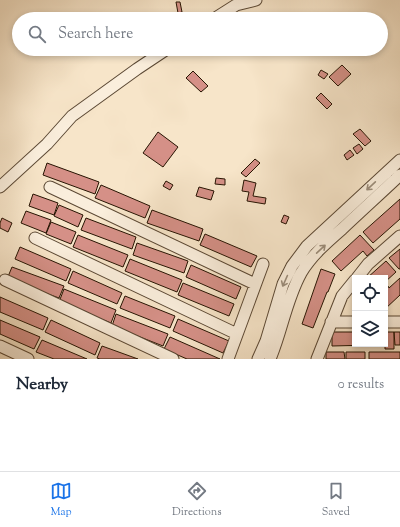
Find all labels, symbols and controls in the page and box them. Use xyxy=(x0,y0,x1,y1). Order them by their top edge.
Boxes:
search box xyxy=(12,12,388,56)
icon: search xyxy=(26,23,48,45)
text: Search here xyxy=(58,24,133,45)
one-way arrow xyxy=(366,182,377,191)
one-way arrow xyxy=(316,244,326,253)
one-way arrow xyxy=(280,275,288,287)
map controls xyxy=(352,275,388,347)
button: locate xyxy=(352,275,388,311)
button: layers xyxy=(352,311,388,347)
text: Nearby xyxy=(16,373,68,397)
text: 0 results xyxy=(338,376,384,394)
tab: Map xyxy=(50,480,72,520)
tab: Directions xyxy=(172,480,222,520)
tab: Saved xyxy=(322,480,350,520)

